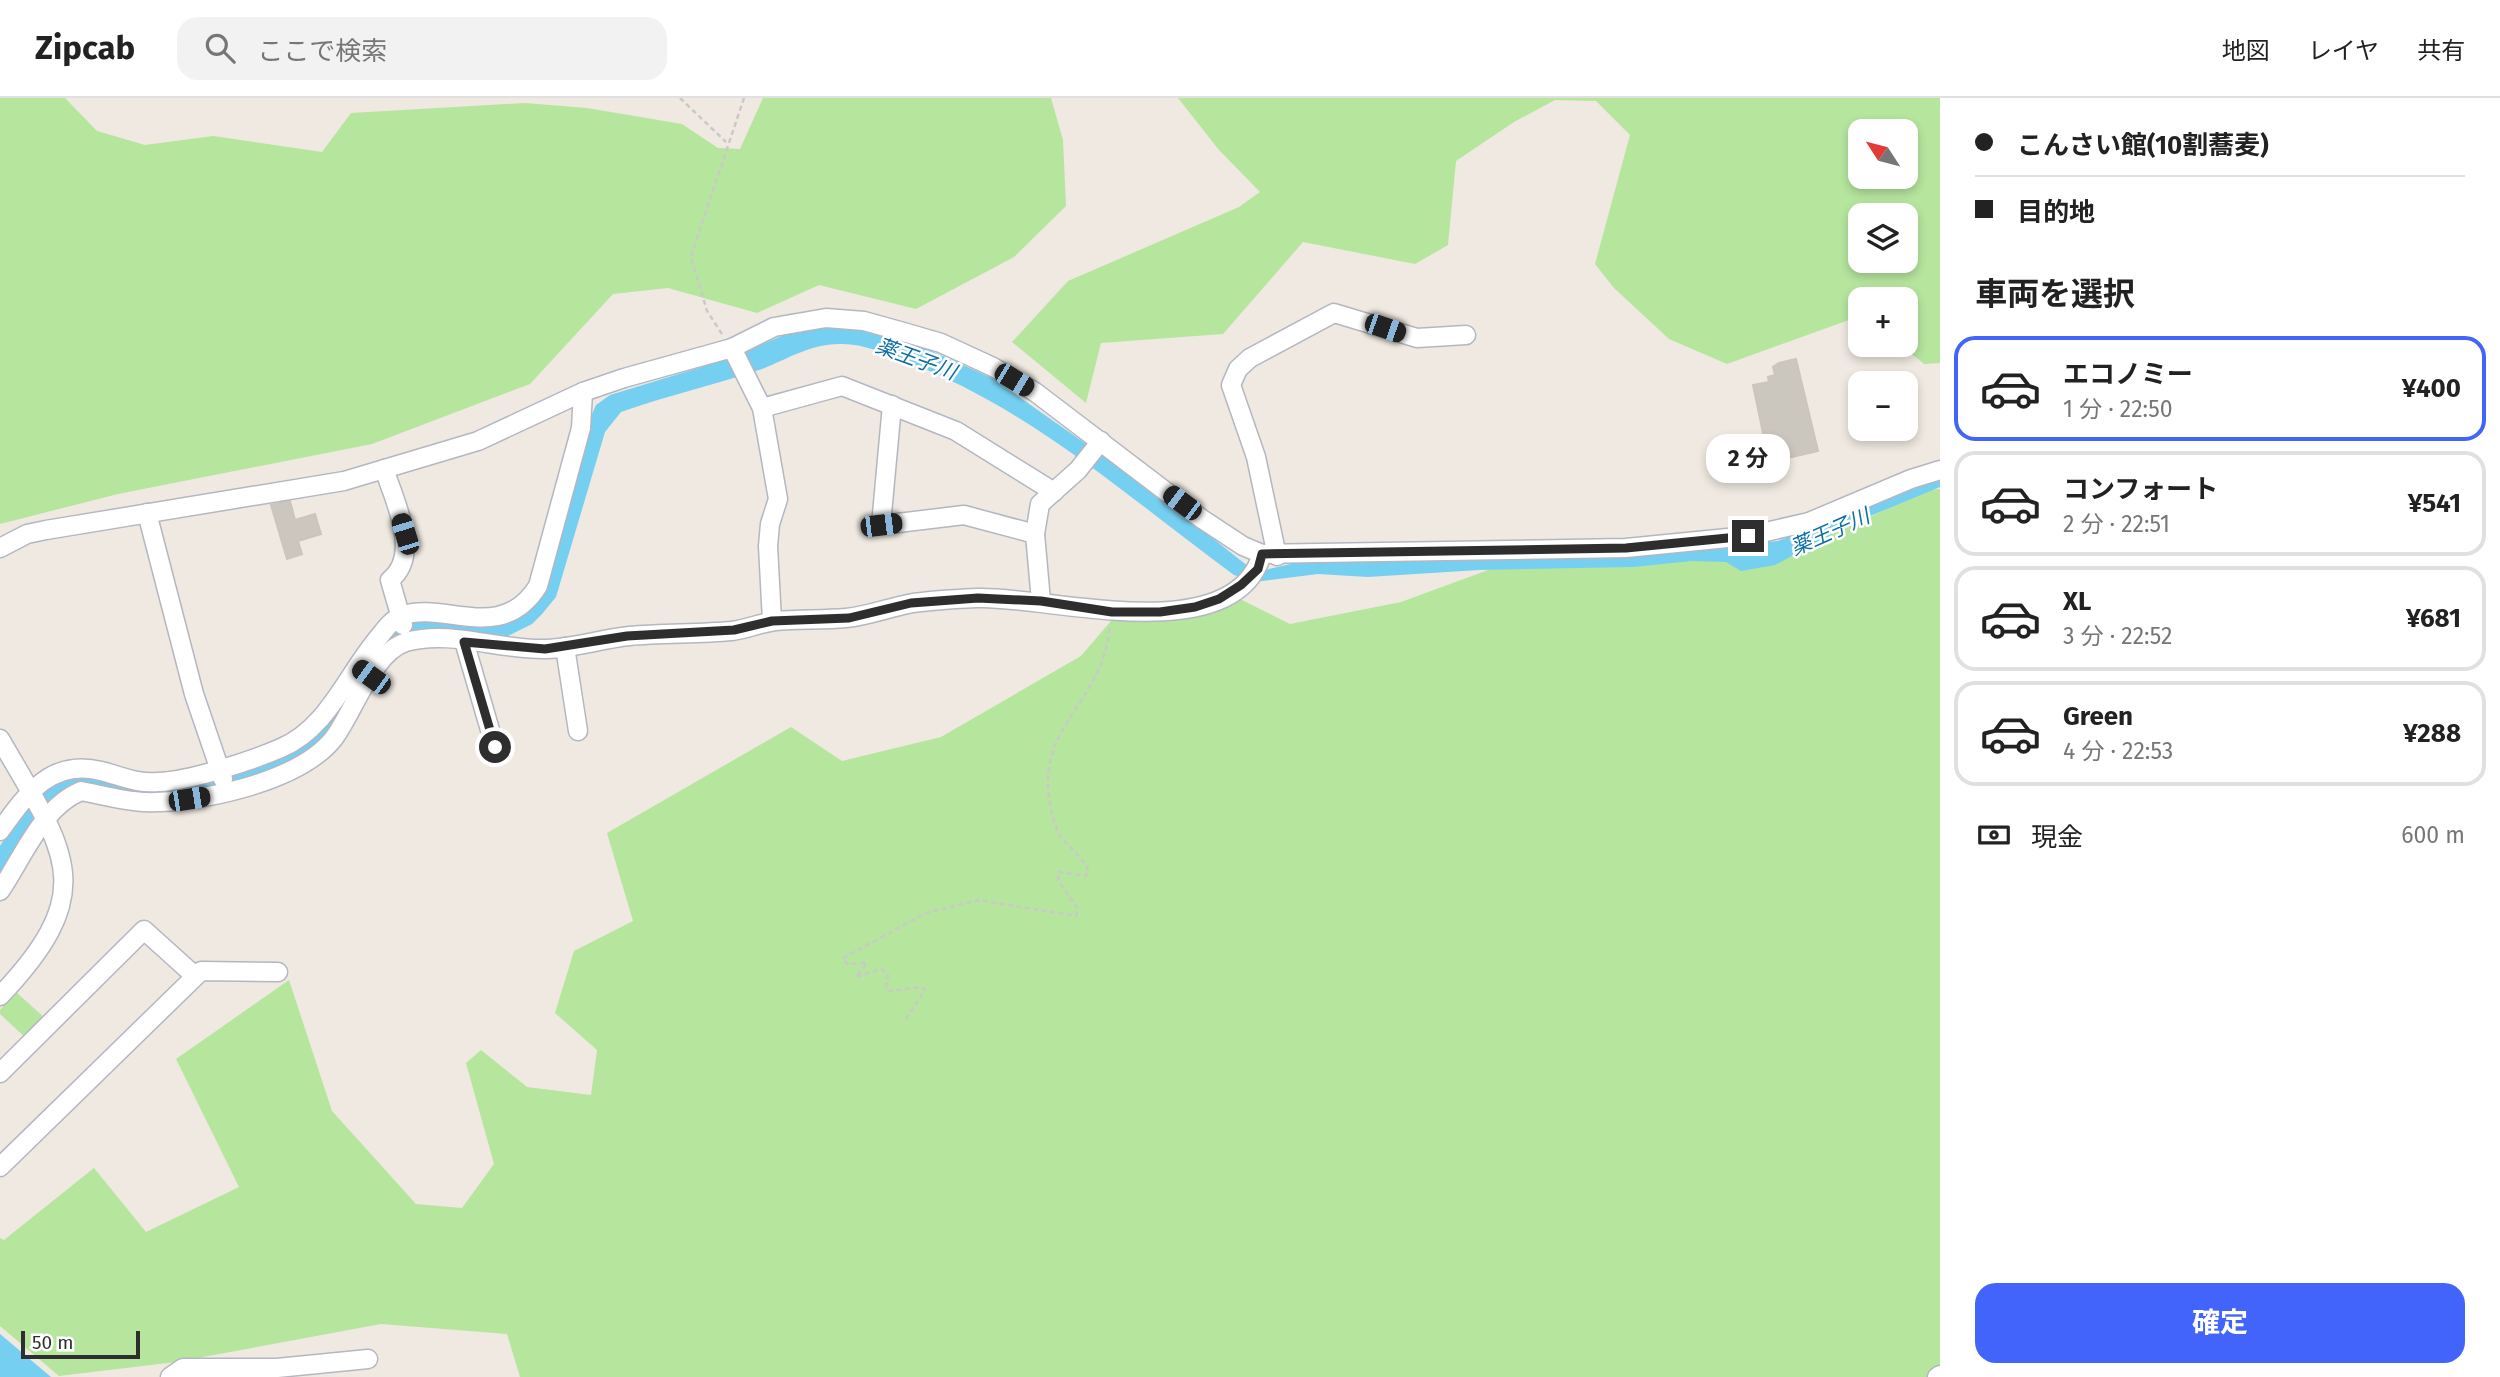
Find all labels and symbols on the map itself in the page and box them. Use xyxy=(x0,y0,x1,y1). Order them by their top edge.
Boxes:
north arrow xyxy=(1848,119,1918,189)
car xyxy=(1362,311,1409,345)
water label: 薬王子川 xyxy=(872,332,962,386)
car xyxy=(991,360,1038,400)
callout: 2 分 xyxy=(1706,434,1790,484)
car xyxy=(1159,482,1206,524)
water label: 薬王子川 xyxy=(1786,502,1875,561)
car xyxy=(389,511,422,557)
car xyxy=(859,512,904,538)
route end xyxy=(1732,520,1764,552)
car xyxy=(348,656,395,698)
route start xyxy=(479,731,511,763)
car xyxy=(167,785,212,813)
scale bar xyxy=(21,1328,140,1360)

